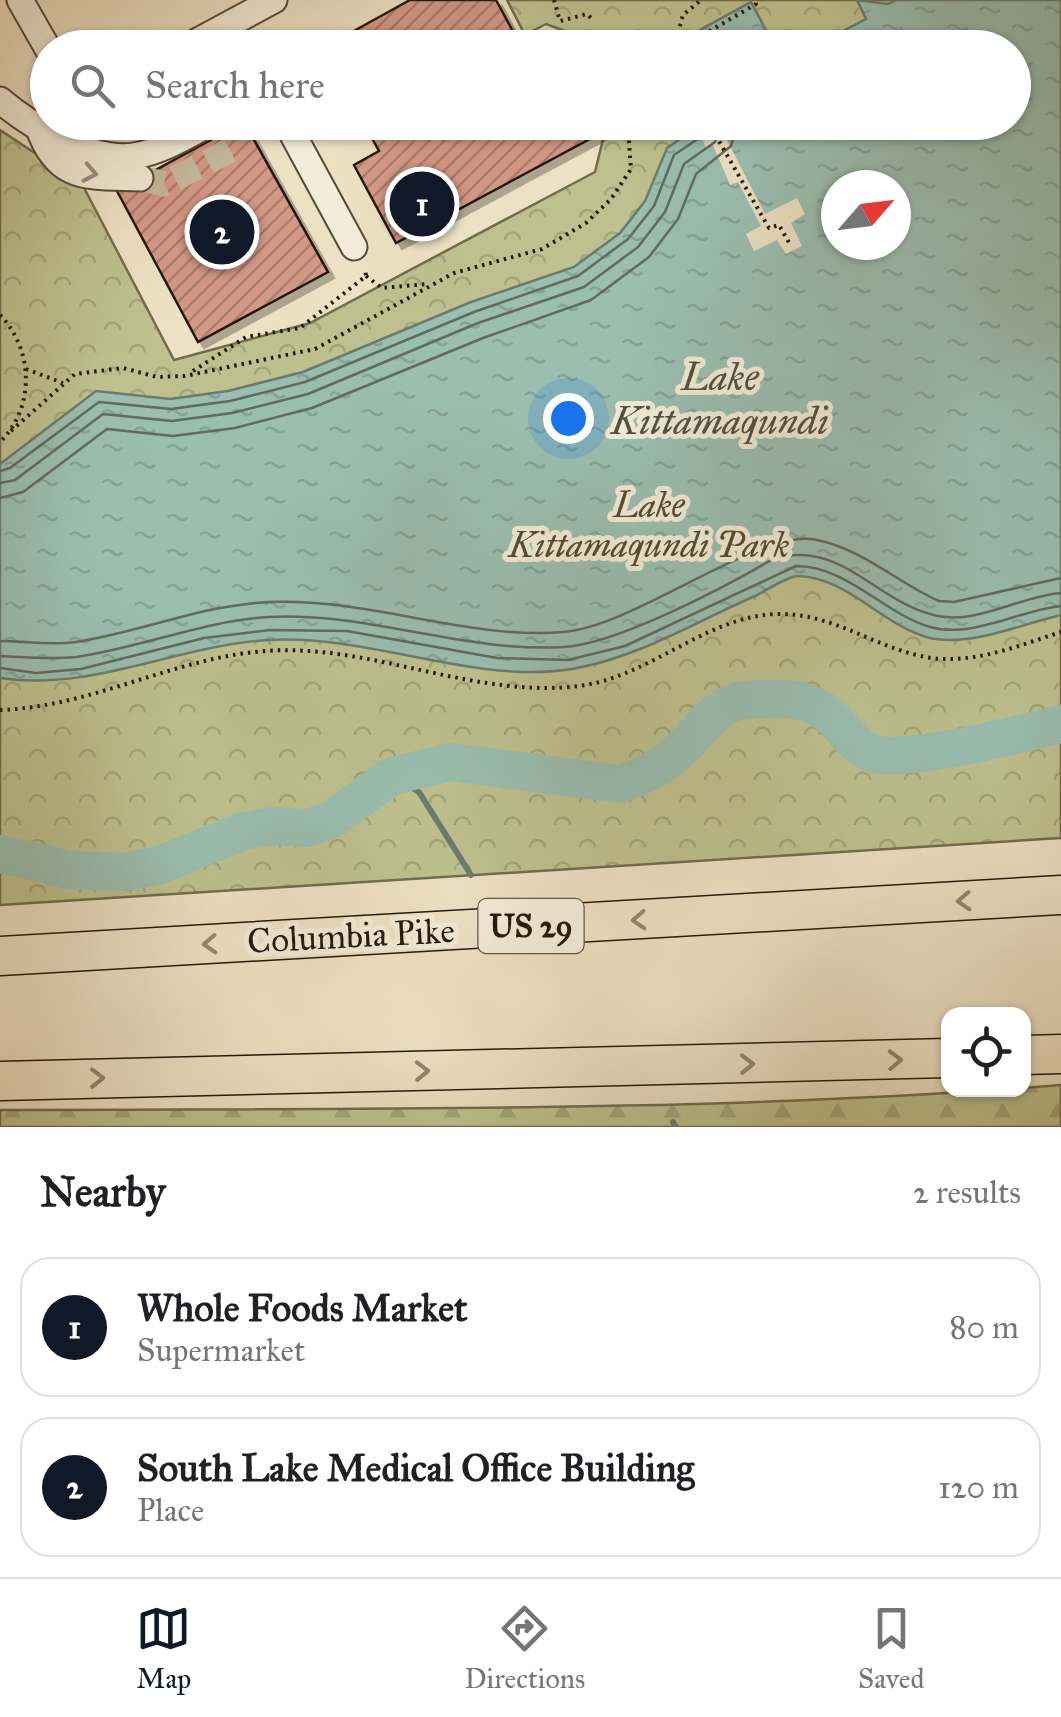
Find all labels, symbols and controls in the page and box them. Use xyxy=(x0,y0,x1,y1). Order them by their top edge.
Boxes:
search box xyxy=(30,30,1031,140)
icon: search xyxy=(65,58,120,113)
text: Search here xyxy=(145,62,325,108)
one-way arrow xyxy=(82,162,99,183)
pin: 1 xyxy=(390,166,454,242)
north arrow xyxy=(821,170,911,260)
pin: 2 xyxy=(190,194,254,270)
water label: Lake Kittamaqundi xyxy=(609,354,829,444)
your location xyxy=(543,393,594,444)
park label: Lake Kittamaqundi Park xyxy=(507,484,790,567)
one-way arrow xyxy=(955,890,971,911)
road number: US 29 xyxy=(478,899,584,953)
street label: Columbia Pike xyxy=(246,909,456,963)
one-way arrow xyxy=(631,909,647,930)
one-way arrow xyxy=(201,933,217,954)
map controls xyxy=(941,1007,1031,1097)
button: locate xyxy=(941,1007,1031,1097)
one-way arrow xyxy=(887,1050,903,1071)
one-way arrow xyxy=(740,1053,756,1075)
one-way arrow xyxy=(415,1061,431,1082)
one-way arrow xyxy=(90,1068,106,1089)
text: Nearby xyxy=(40,1166,165,1218)
text: 2 results xyxy=(913,1173,1021,1212)
text: Whole Foods Market xyxy=(137,1285,468,1331)
text: 1 xyxy=(68,1308,81,1347)
text: 80 m xyxy=(950,1308,1019,1347)
text: Supermarket xyxy=(137,1331,305,1370)
text: South Lake Medical Office Building xyxy=(137,1445,694,1491)
text: 2 xyxy=(67,1468,82,1507)
text: 120 m xyxy=(938,1468,1019,1507)
text: Place xyxy=(137,1491,204,1530)
tab: Map xyxy=(136,1601,191,1696)
tab: Directions xyxy=(464,1601,585,1696)
tab: Saved xyxy=(858,1601,925,1696)

